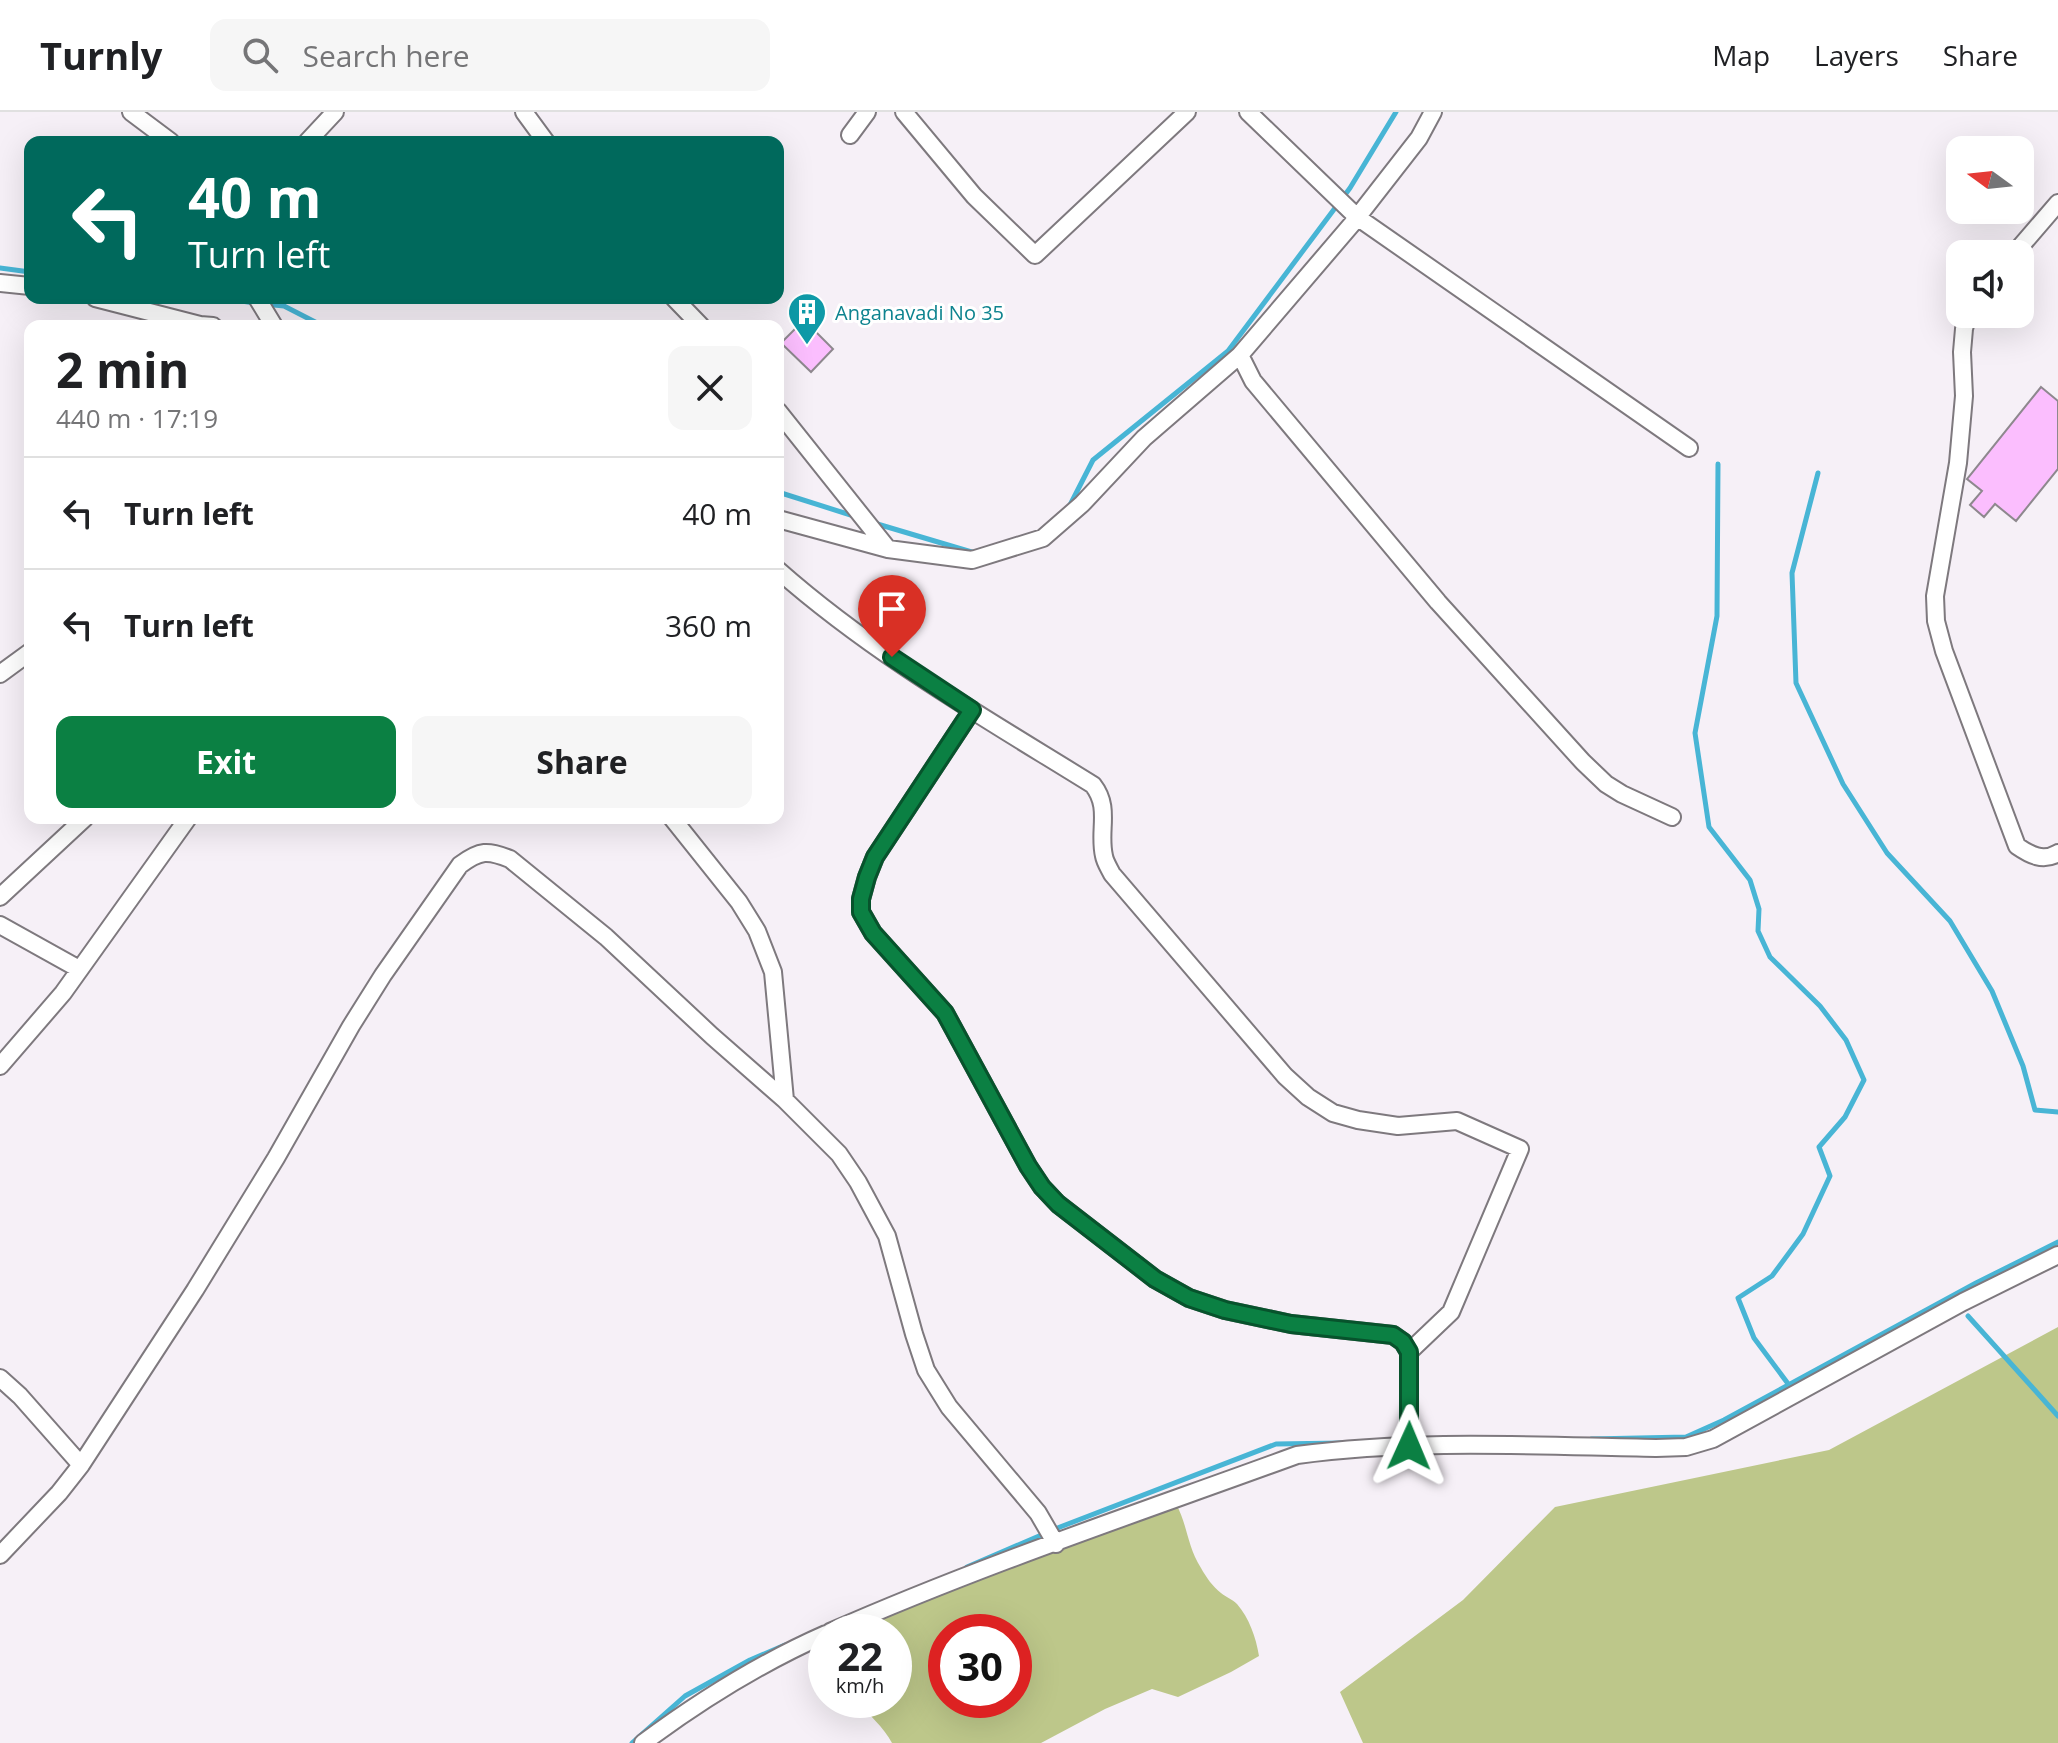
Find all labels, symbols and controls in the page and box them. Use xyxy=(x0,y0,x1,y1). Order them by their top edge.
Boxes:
search box xyxy=(210,19,770,91)
text: Turnly xyxy=(40,29,162,81)
icon: search xyxy=(238,33,282,77)
text: Search here xyxy=(302,35,470,76)
text: Map xyxy=(1712,36,1770,74)
text: Layers xyxy=(1814,36,1899,74)
text: Share xyxy=(1943,36,2018,74)
north arrow xyxy=(1946,136,2034,224)
map controls xyxy=(1946,136,2034,328)
text: 40 m xyxy=(188,158,322,234)
icon: left xyxy=(56,168,160,272)
text: Turn left xyxy=(188,230,330,279)
button: sound xyxy=(1946,240,2034,328)
building icon: Anganavadi No 35 xyxy=(786,291,828,346)
place label: Anganavadi No 35 xyxy=(835,299,1004,326)
text: 2 min xyxy=(56,337,189,402)
button: close xyxy=(668,346,752,430)
text: 440 m · 17:19 xyxy=(56,400,218,436)
icon: left xyxy=(56,491,100,535)
text: Turn left xyxy=(124,493,254,534)
text: 40 m xyxy=(682,493,752,534)
pin xyxy=(858,575,926,657)
icon: arrive xyxy=(870,587,914,631)
icon: left xyxy=(56,603,100,647)
text: Turn left xyxy=(124,605,254,646)
text: 360 m xyxy=(665,605,752,646)
button: Exit xyxy=(56,716,396,808)
button: Share xyxy=(412,716,752,808)
position arrow xyxy=(1367,1404,1451,1488)
speed limit sign: 30 xyxy=(928,1614,1032,1718)
text: 22 xyxy=(837,1628,883,1683)
text: km/h xyxy=(836,1672,884,1699)

